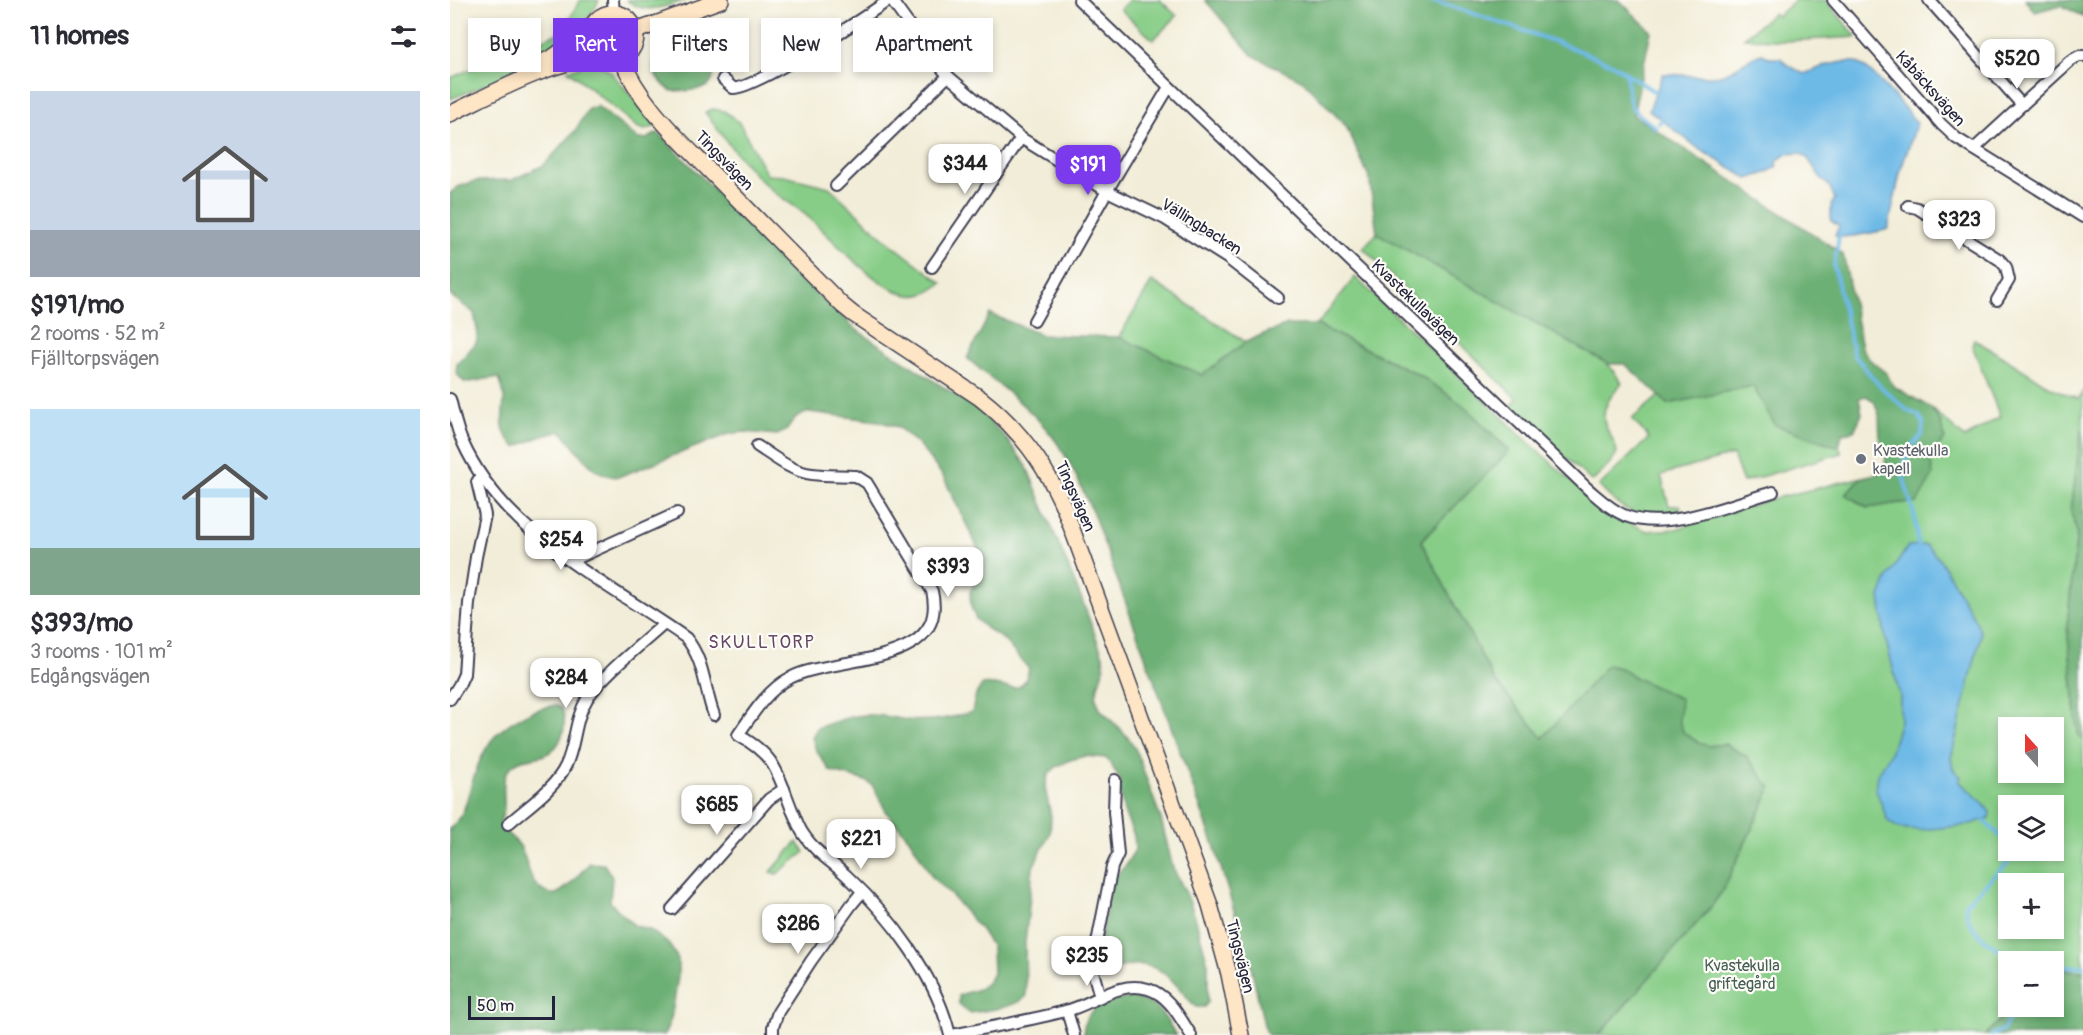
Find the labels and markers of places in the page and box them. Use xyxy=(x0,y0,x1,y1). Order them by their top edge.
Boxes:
pin: $520 xyxy=(1981,39,2053,90)
pin: $344 xyxy=(929,144,1001,195)
pin: $191 xyxy=(1052,145,1124,196)
pin: $323 xyxy=(1923,200,1995,251)
place label: Kvastekulla kapell xyxy=(1873,441,1949,479)
marker: Kvastekulla kapell xyxy=(1854,452,1868,466)
pin: $254 xyxy=(525,520,597,571)
pin: $393 xyxy=(912,547,984,598)
pin: $284 xyxy=(530,658,602,709)
pin: $685 xyxy=(681,785,753,836)
pin: $221 xyxy=(825,819,897,870)
pin: $286 xyxy=(762,904,834,955)
pin: $235 xyxy=(1051,936,1123,987)

